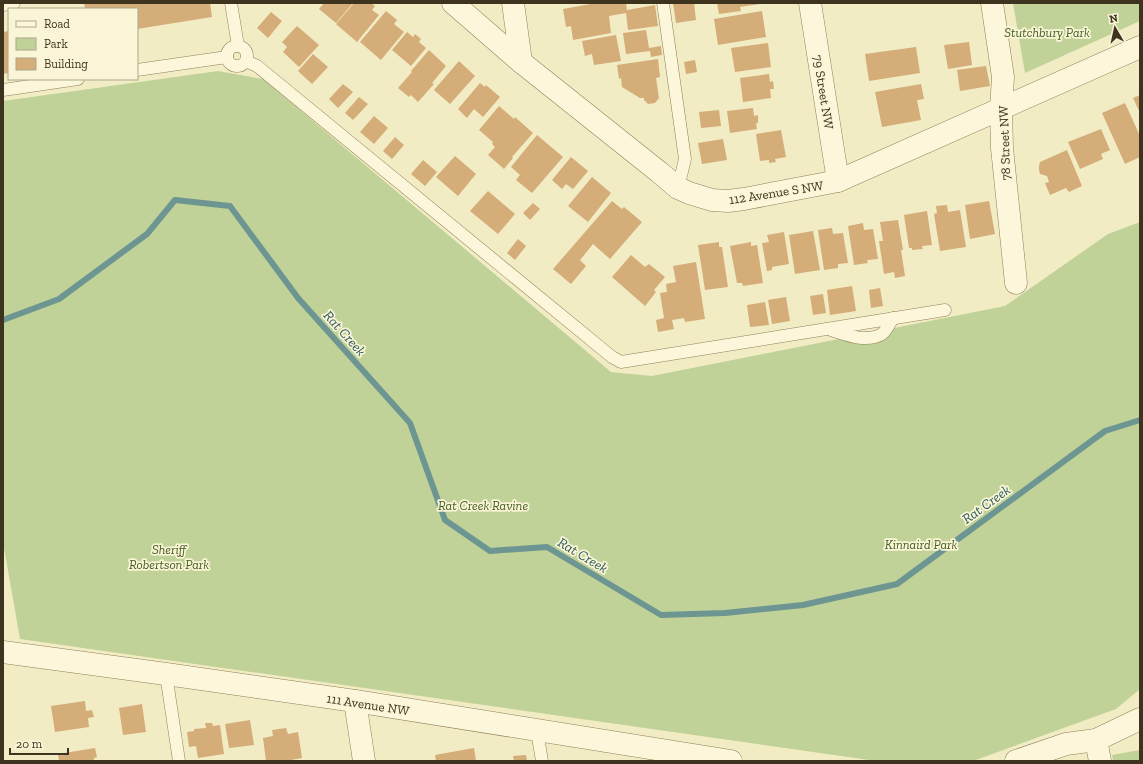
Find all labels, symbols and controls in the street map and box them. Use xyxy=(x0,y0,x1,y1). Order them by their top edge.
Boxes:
legend xyxy=(8,8,138,80)
north arrow xyxy=(1095,8,1135,48)
text: N xyxy=(1108,11,1119,26)
text: Road xyxy=(44,17,70,31)
park label: Stutchbury Park xyxy=(1004,25,1090,40)
text: Park xyxy=(44,37,69,51)
street label: 79 Street NW xyxy=(810,54,837,131)
text: Building xyxy=(44,57,88,71)
street label: 78 Street NW xyxy=(996,104,1013,181)
street label: 112 Avenue S NW xyxy=(728,178,825,207)
water label: Rat Creek xyxy=(320,307,369,360)
water label: Rat Creek xyxy=(959,481,1014,528)
park label: Rat Creek Ravine xyxy=(438,498,528,513)
water label: Rat Creek xyxy=(555,534,611,577)
park label: Kinnaird Park xyxy=(885,537,958,552)
park label: Sheriff Robertson Park xyxy=(129,542,209,572)
street label: 111 Avenue NW xyxy=(326,691,411,719)
scale bar xyxy=(10,730,68,756)
text: 20 m xyxy=(16,737,43,751)

